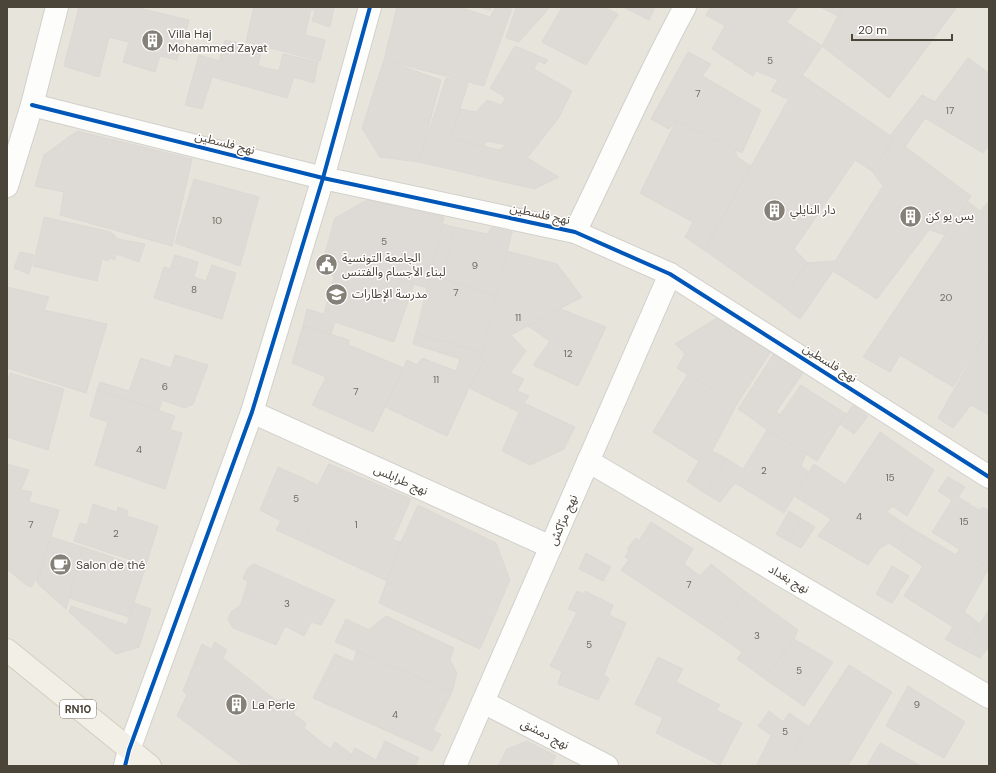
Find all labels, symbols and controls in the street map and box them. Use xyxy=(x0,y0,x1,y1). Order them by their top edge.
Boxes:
scale bar xyxy=(852,16,952,42)
text: 20 m xyxy=(858,22,887,38)
place label: Villa Haj Mohammed Zayat xyxy=(168,26,268,56)
building icon: Villa Haj Mohammed Zayat xyxy=(140,28,166,54)
house number: 5 xyxy=(767,54,773,67)
house number: 7 xyxy=(695,87,701,100)
house number: 17 xyxy=(946,104,954,117)
street label: نهج فلسطين xyxy=(193,128,257,159)
building icon: دار النايلي xyxy=(761,197,787,223)
street label: نهج فلسطين xyxy=(508,200,572,229)
place label: دار النايلي xyxy=(790,202,836,220)
building icon: يس يو كن xyxy=(898,203,924,229)
place label: يس يو كن xyxy=(926,208,974,224)
house number: 10 xyxy=(212,214,222,227)
house number: 5 xyxy=(381,235,387,248)
place label: الجامعة التونسية لبناء الأجسام والفتنس xyxy=(342,250,446,281)
public building icon: الجامعة التونسية لبناء الأجسام والفتنس xyxy=(314,252,340,278)
house number: 9 xyxy=(472,259,478,272)
school or university icon: مدرسة الإطارات xyxy=(323,281,349,307)
house number: 8 xyxy=(191,283,197,296)
place label: مدرسة الإطارات xyxy=(352,286,428,302)
house number: 7 xyxy=(453,286,459,299)
house number: 20 xyxy=(940,291,952,304)
house number: 11 xyxy=(515,311,521,324)
street label: نهج فلسطين xyxy=(799,340,860,387)
house number: 12 xyxy=(564,347,573,360)
house number: 11 xyxy=(433,373,439,386)
house number: 6 xyxy=(162,380,168,393)
house number: 7 xyxy=(353,385,359,398)
house number: 4 xyxy=(136,443,142,456)
street label: نهج طرابلس xyxy=(371,461,431,500)
house number: 2 xyxy=(761,464,767,477)
house number: 15 xyxy=(885,471,895,484)
house number: 5 xyxy=(293,492,299,505)
street label: نهج مرّاكش xyxy=(545,492,582,548)
house number: 4 xyxy=(856,510,862,523)
house number: 15 xyxy=(959,515,969,528)
house number: 7 xyxy=(28,518,34,531)
house number: 1 xyxy=(354,518,358,531)
house number: 2 xyxy=(113,527,119,540)
cafe icon: Salon de thé xyxy=(47,552,73,578)
place label: Salon de thé xyxy=(76,557,145,573)
street label: نهج بغداد xyxy=(765,561,812,598)
house number: 7 xyxy=(686,578,692,591)
house number: 3 xyxy=(284,597,290,610)
house number: 3 xyxy=(754,629,760,642)
house number: 5 xyxy=(586,638,592,651)
house number: 5 xyxy=(796,664,802,677)
building icon: La Perle xyxy=(224,692,250,718)
place label: La Perle xyxy=(252,697,296,713)
house number: 9 xyxy=(914,698,920,711)
road number: RN10 xyxy=(60,700,96,718)
house number: 4 xyxy=(392,708,398,721)
street label: نهج دمشق xyxy=(518,715,572,754)
house number: 5 xyxy=(782,725,788,738)

